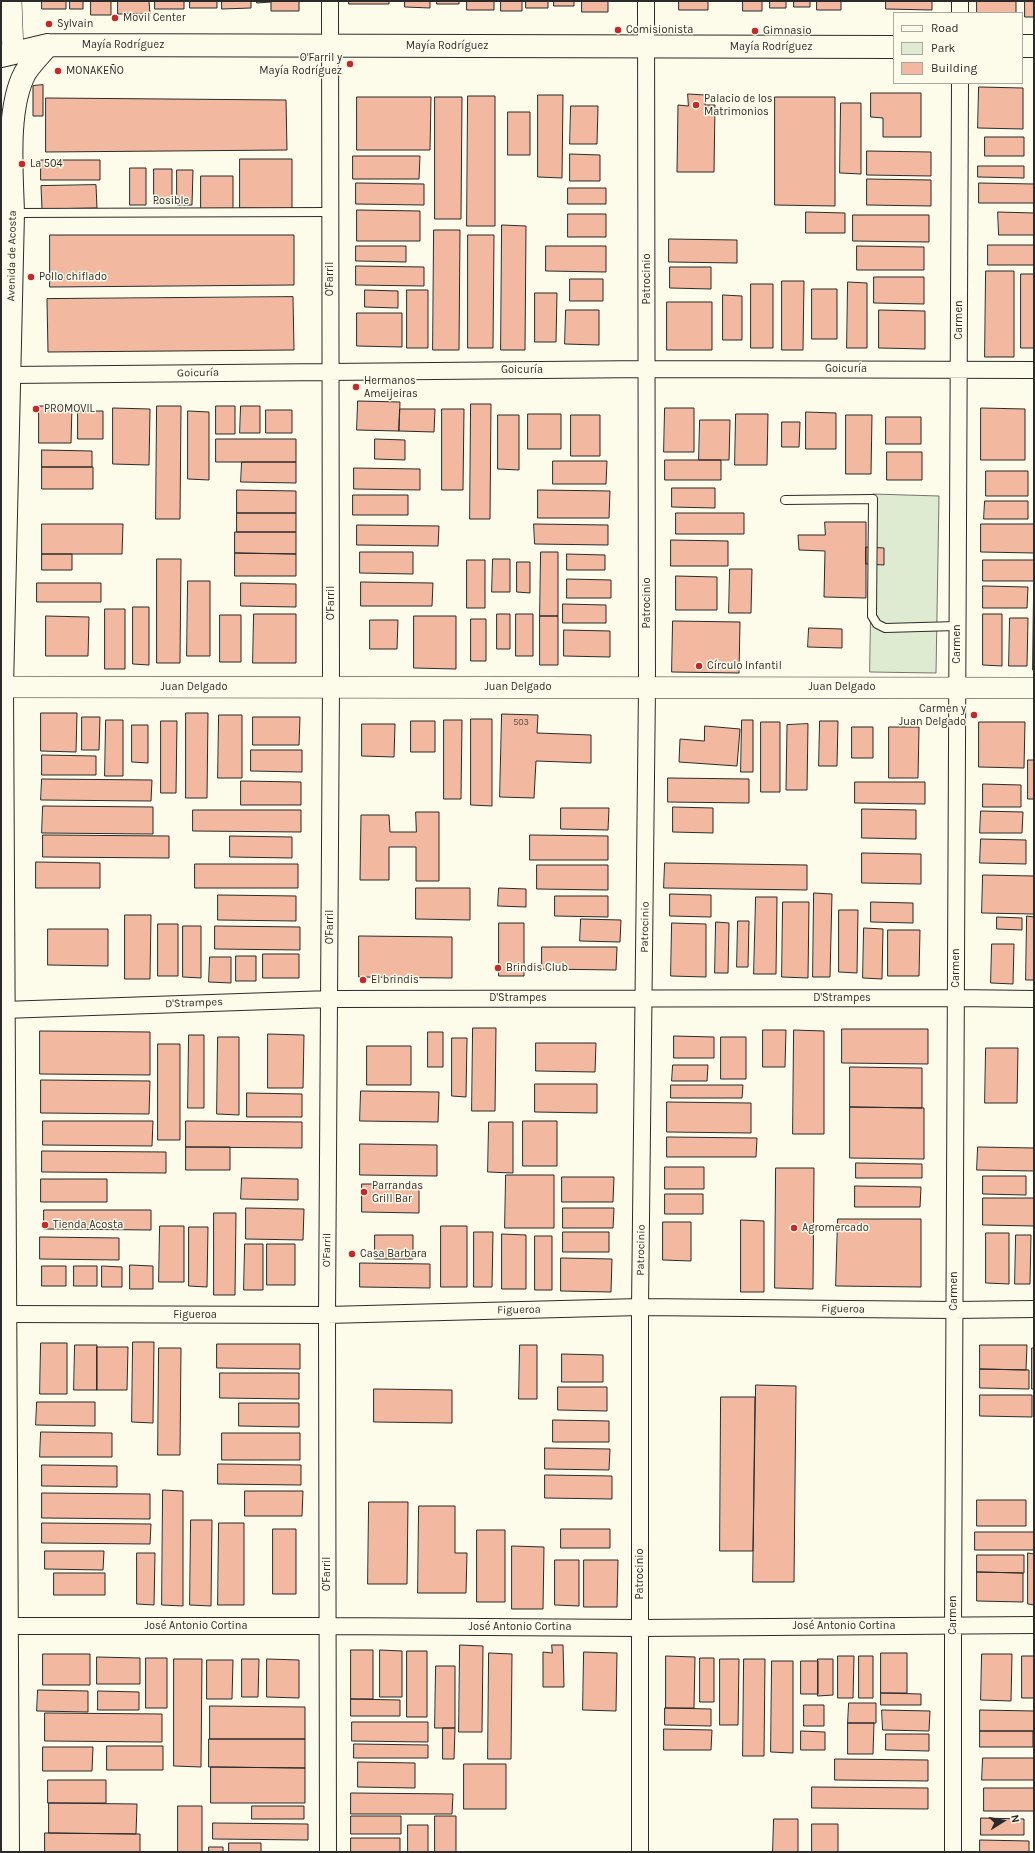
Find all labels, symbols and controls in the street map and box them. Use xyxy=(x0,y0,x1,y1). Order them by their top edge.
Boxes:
place label: Movil Center xyxy=(123,11,186,25)
legend xyxy=(893,12,1023,84)
marker: Movil Center xyxy=(110,13,120,23)
place label: Sylvain xyxy=(57,17,93,31)
marker: Sylvain xyxy=(44,19,54,29)
text: Road xyxy=(931,21,959,35)
place label: Comisionista xyxy=(626,23,693,37)
place label: Gimnasio xyxy=(763,24,811,38)
marker: Comisionista xyxy=(613,25,623,35)
marker: Gimnasio xyxy=(750,26,760,36)
street label: Mayía Rodríguez xyxy=(82,38,164,52)
street label: Mayía Rodríguez xyxy=(406,39,488,53)
street label: Mayía Rodríguez xyxy=(730,40,812,54)
text: Park xyxy=(931,41,955,55)
place label: O'Farril y Mayía Rodríguez xyxy=(259,51,342,77)
marker: O'Farril y Mayía Rodríguez xyxy=(345,59,355,69)
text: Building xyxy=(931,61,977,75)
place label: MONAKEÑO xyxy=(66,64,124,78)
marker: MONAKEÑO xyxy=(53,66,63,76)
place label: Palacio de los Matrimonios xyxy=(704,92,773,118)
marker: Palacio de los Matrimonios xyxy=(691,100,701,110)
place label: La 504 xyxy=(30,157,63,171)
marker: La 504 xyxy=(17,159,27,169)
street label: Posible xyxy=(153,194,189,208)
street label: Avenida de Acosta xyxy=(5,210,19,302)
street label: Patrocinio xyxy=(640,253,654,305)
street label: O'Farril xyxy=(323,262,337,296)
place label: Pollo chiflado xyxy=(39,270,107,284)
marker: Pollo chiflado xyxy=(26,272,36,282)
street label: Carmen xyxy=(952,300,966,340)
street label: Goicuría xyxy=(825,362,867,376)
street label: Goicuría xyxy=(501,363,543,377)
street label: Goicuría xyxy=(177,366,219,380)
place label: Hermanos Ameijeiras xyxy=(364,374,418,400)
marker: Hermanos Ameijeiras xyxy=(351,382,361,392)
place label: PROMOVIL xyxy=(44,402,95,416)
marker: PROMOVIL xyxy=(31,404,41,414)
street label: Patrocinio xyxy=(640,577,654,629)
street label: O'Farril xyxy=(324,586,338,620)
street label: Carmen xyxy=(950,624,964,664)
place label: Círculo Infantil xyxy=(707,659,782,673)
marker: Círculo Infantil xyxy=(694,661,704,671)
street label: Juan Delgado xyxy=(160,680,228,694)
street label: Juan Delgado xyxy=(484,680,552,694)
street label: Juan Delgado xyxy=(808,680,876,694)
place label: Carmen y Juan Delgado xyxy=(899,702,966,728)
marker: Carmen y Juan Delgado xyxy=(969,710,979,720)
house number: 503 xyxy=(513,717,529,727)
street label: Patrocinio xyxy=(638,901,652,953)
street label: O'Farril xyxy=(323,910,337,944)
street label: Carmen xyxy=(949,948,963,988)
place label: Brindis Club xyxy=(506,961,568,975)
marker: Brindis Club xyxy=(493,963,503,973)
place label: El brindis xyxy=(371,973,419,987)
marker: El brindis xyxy=(358,975,368,985)
street label: D'Strampes xyxy=(489,991,547,1005)
street label: D'Strampes xyxy=(813,991,871,1005)
street label: D'Strampes xyxy=(165,995,223,1011)
place label: Parrandas Grill Bar xyxy=(372,1179,423,1205)
marker: Parrandas Grill Bar xyxy=(359,1187,369,1197)
place label: Tienda Acosta xyxy=(53,1218,123,1232)
marker: Tienda Acosta xyxy=(40,1220,50,1230)
place label: Agromercado xyxy=(802,1221,869,1235)
marker: Agromercado xyxy=(789,1223,799,1233)
street label: Patrocinio xyxy=(634,1224,648,1276)
street label: O'Farril xyxy=(320,1233,334,1267)
place label: Casa Barbara xyxy=(360,1247,427,1261)
marker: Casa Barbara xyxy=(347,1249,357,1259)
street label: Carmen xyxy=(947,1271,961,1311)
street label: Figueroa xyxy=(821,1302,865,1316)
street label: Figueroa xyxy=(497,1303,541,1317)
street label: Figueroa xyxy=(173,1308,217,1322)
street label: Patrocinio xyxy=(633,1548,647,1600)
street label: O'Farril xyxy=(320,1557,334,1591)
street label: Carmen xyxy=(946,1595,960,1635)
street label: José Antonio Cortina xyxy=(145,1619,247,1633)
street label: José Antonio Cortina xyxy=(793,1619,895,1633)
street label: José Antonio Cortina xyxy=(469,1620,571,1634)
north arrow xyxy=(983,1801,1023,1841)
text: N xyxy=(1008,1813,1022,1824)

